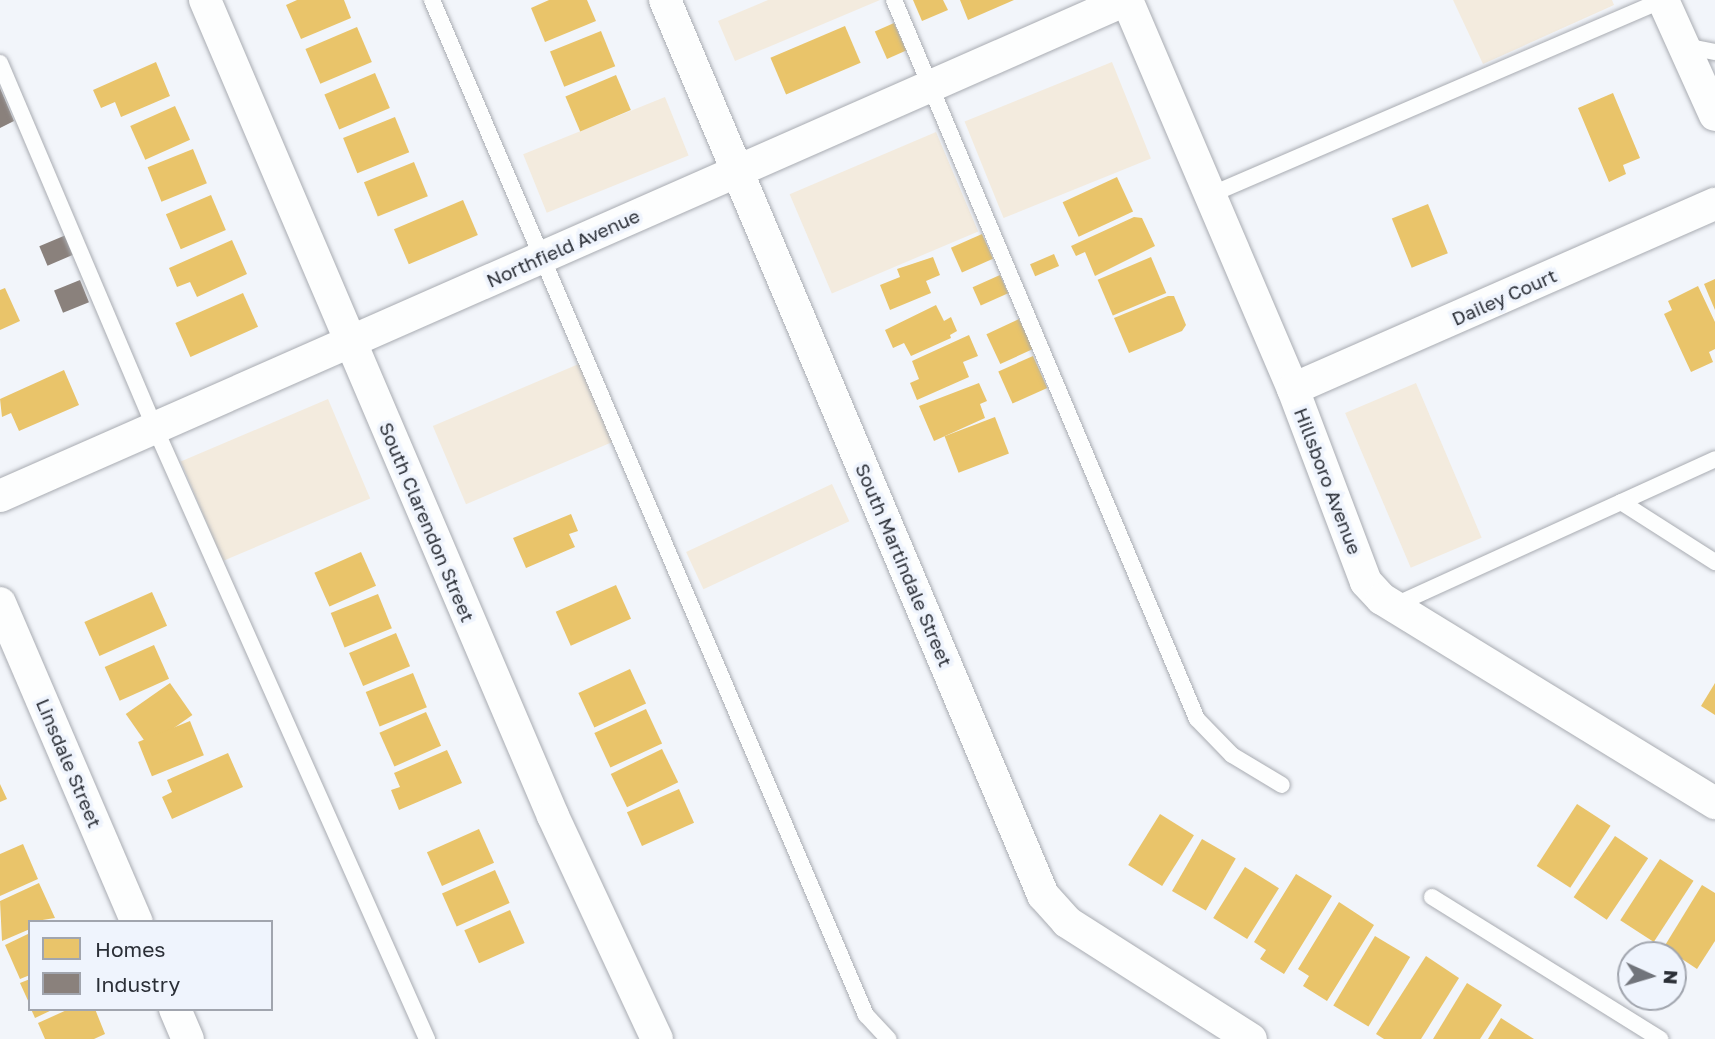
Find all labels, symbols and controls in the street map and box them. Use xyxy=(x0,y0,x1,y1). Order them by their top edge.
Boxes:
street label: Northfield Avenue xyxy=(483,204,643,292)
street label: Dailey Court xyxy=(1448,264,1560,330)
street label: Hillsboro Avenue xyxy=(1290,404,1366,558)
street label: South Clarendon Street xyxy=(375,419,479,625)
street label: South Martindale Street xyxy=(851,460,957,670)
street label: Linsdale Street xyxy=(32,695,106,831)
legend xyxy=(28,920,273,1011)
text: Homes xyxy=(95,936,165,962)
north arrow xyxy=(1617,941,1687,1011)
text: N xyxy=(1659,969,1683,985)
text: Industry xyxy=(95,971,180,997)

